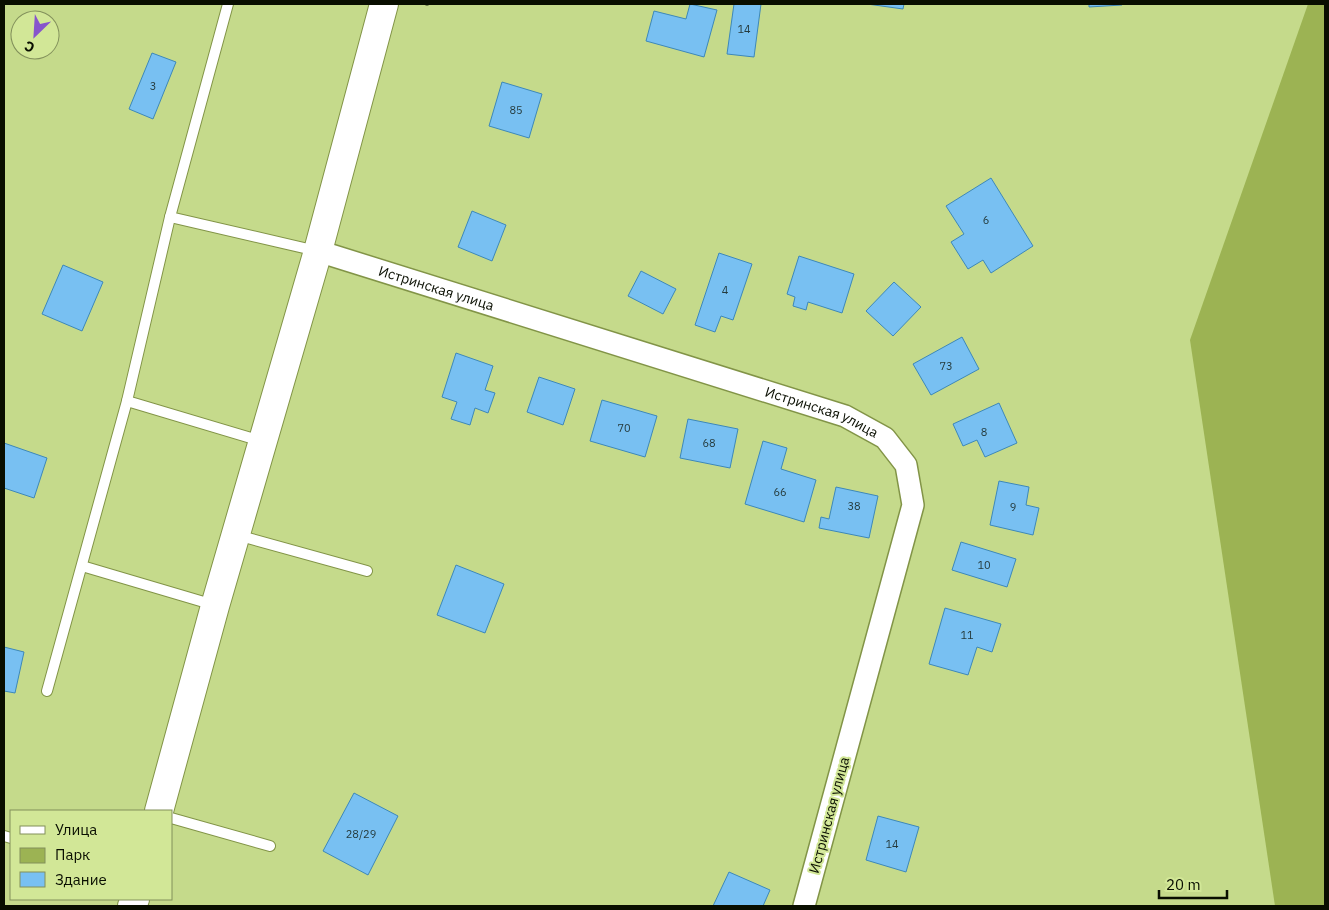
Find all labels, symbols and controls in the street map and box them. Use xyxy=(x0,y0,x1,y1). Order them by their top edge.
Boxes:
north arrow xyxy=(10,10,60,60)
house number: 14 xyxy=(737,22,751,36)
text: С xyxy=(22,37,37,57)
house number: 3 xyxy=(150,79,156,93)
house number: 85 xyxy=(509,103,523,117)
house number: 6 xyxy=(983,213,989,227)
street label: Истринская улица xyxy=(376,262,497,315)
house number: 4 xyxy=(722,283,729,297)
house number: 73 xyxy=(939,359,953,373)
street label: Истринская улица xyxy=(763,383,882,442)
house number: 70 xyxy=(617,421,631,435)
house number: 8 xyxy=(981,425,987,439)
house number: 68 xyxy=(702,436,716,450)
house number: 66 xyxy=(773,485,787,499)
house number: 38 xyxy=(847,499,861,513)
house number: 9 xyxy=(1010,500,1016,514)
house number: 10 xyxy=(977,558,991,572)
house number: 11 xyxy=(960,628,974,642)
street label: Истринская улица xyxy=(805,754,853,875)
legend xyxy=(10,810,172,900)
text: Улица xyxy=(55,820,97,839)
house number: 28/29 xyxy=(346,827,376,841)
house number: 14 xyxy=(885,837,899,851)
text: Парк xyxy=(55,845,90,864)
scale bar xyxy=(1159,868,1226,900)
text: Здание xyxy=(55,870,107,889)
text: 20 m xyxy=(1166,875,1201,894)

